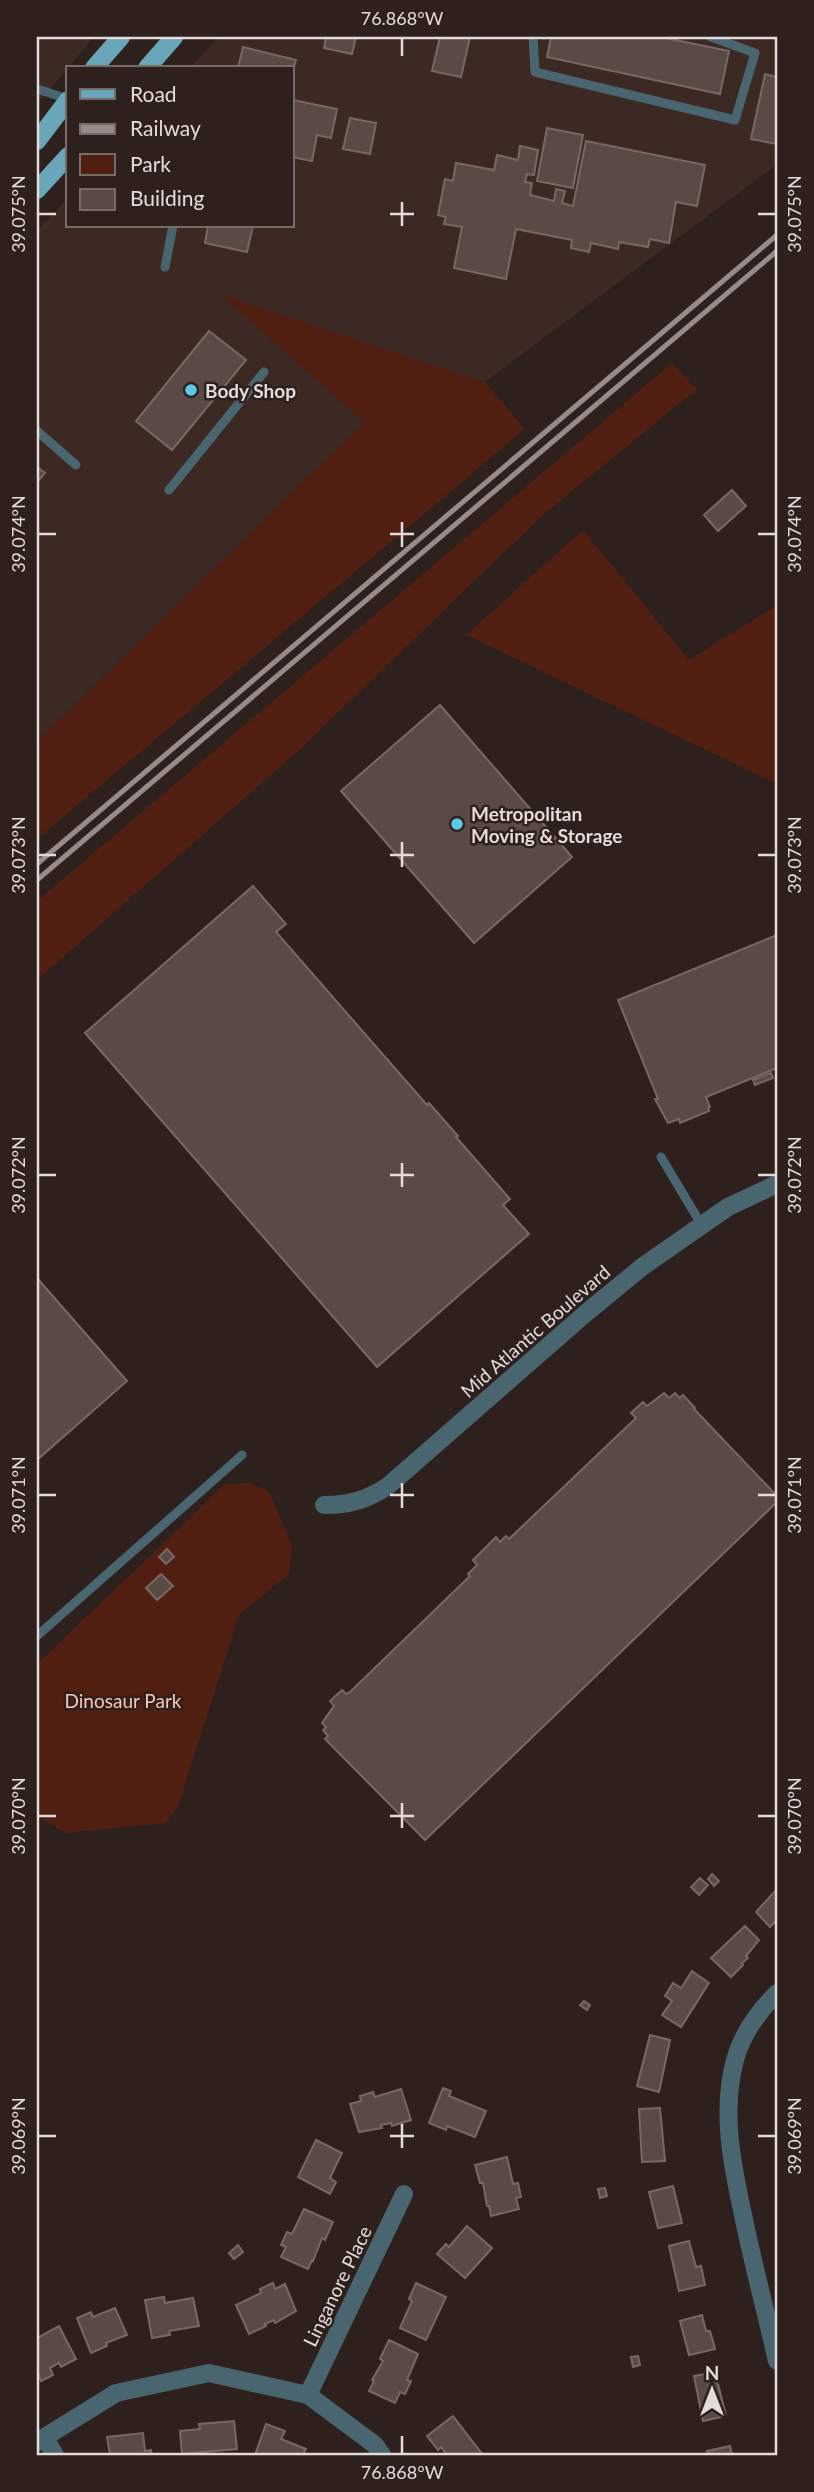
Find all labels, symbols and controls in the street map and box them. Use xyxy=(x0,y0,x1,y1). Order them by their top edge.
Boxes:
text: 76.868°W xyxy=(361,7,444,29)
legend xyxy=(66,66,294,228)
text: Road xyxy=(130,81,177,106)
text: Railway xyxy=(130,115,201,140)
text: Park xyxy=(130,151,171,176)
text: 39.075°N xyxy=(7,175,29,253)
text: 39.075°N xyxy=(783,175,805,253)
text: Building xyxy=(130,185,205,210)
place label: Body Shop xyxy=(205,379,296,402)
marker: Body Shop xyxy=(183,382,199,398)
text: 39.074°N xyxy=(7,495,29,573)
text: 39.074°N xyxy=(783,495,805,573)
place label: Metropolitan Moving & Storage xyxy=(471,802,622,847)
text: 39.073°N xyxy=(7,816,29,894)
marker: Metropolitan Moving & Storage xyxy=(449,816,465,832)
text: 39.073°N xyxy=(783,816,805,894)
text: 39.072°N xyxy=(7,1136,29,1214)
text: 39.072°N xyxy=(783,1136,805,1214)
street label: Mid Atlantic Boulevard xyxy=(456,1260,614,1402)
text: 39.071°N xyxy=(7,1456,29,1534)
text: 39.071°N xyxy=(783,1456,805,1534)
park label: Dinosaur Park xyxy=(65,1689,182,1712)
text: 39.070°N xyxy=(7,1777,29,1855)
text: 39.070°N xyxy=(783,1777,805,1855)
text: 39.069°N xyxy=(7,2097,29,2175)
text: 39.069°N xyxy=(783,2097,805,2175)
street label: Linganore Place xyxy=(298,2222,376,2350)
north arrow xyxy=(678,2356,748,2426)
text: N xyxy=(705,2361,719,2384)
text: 76.868°W xyxy=(361,2461,444,2483)

